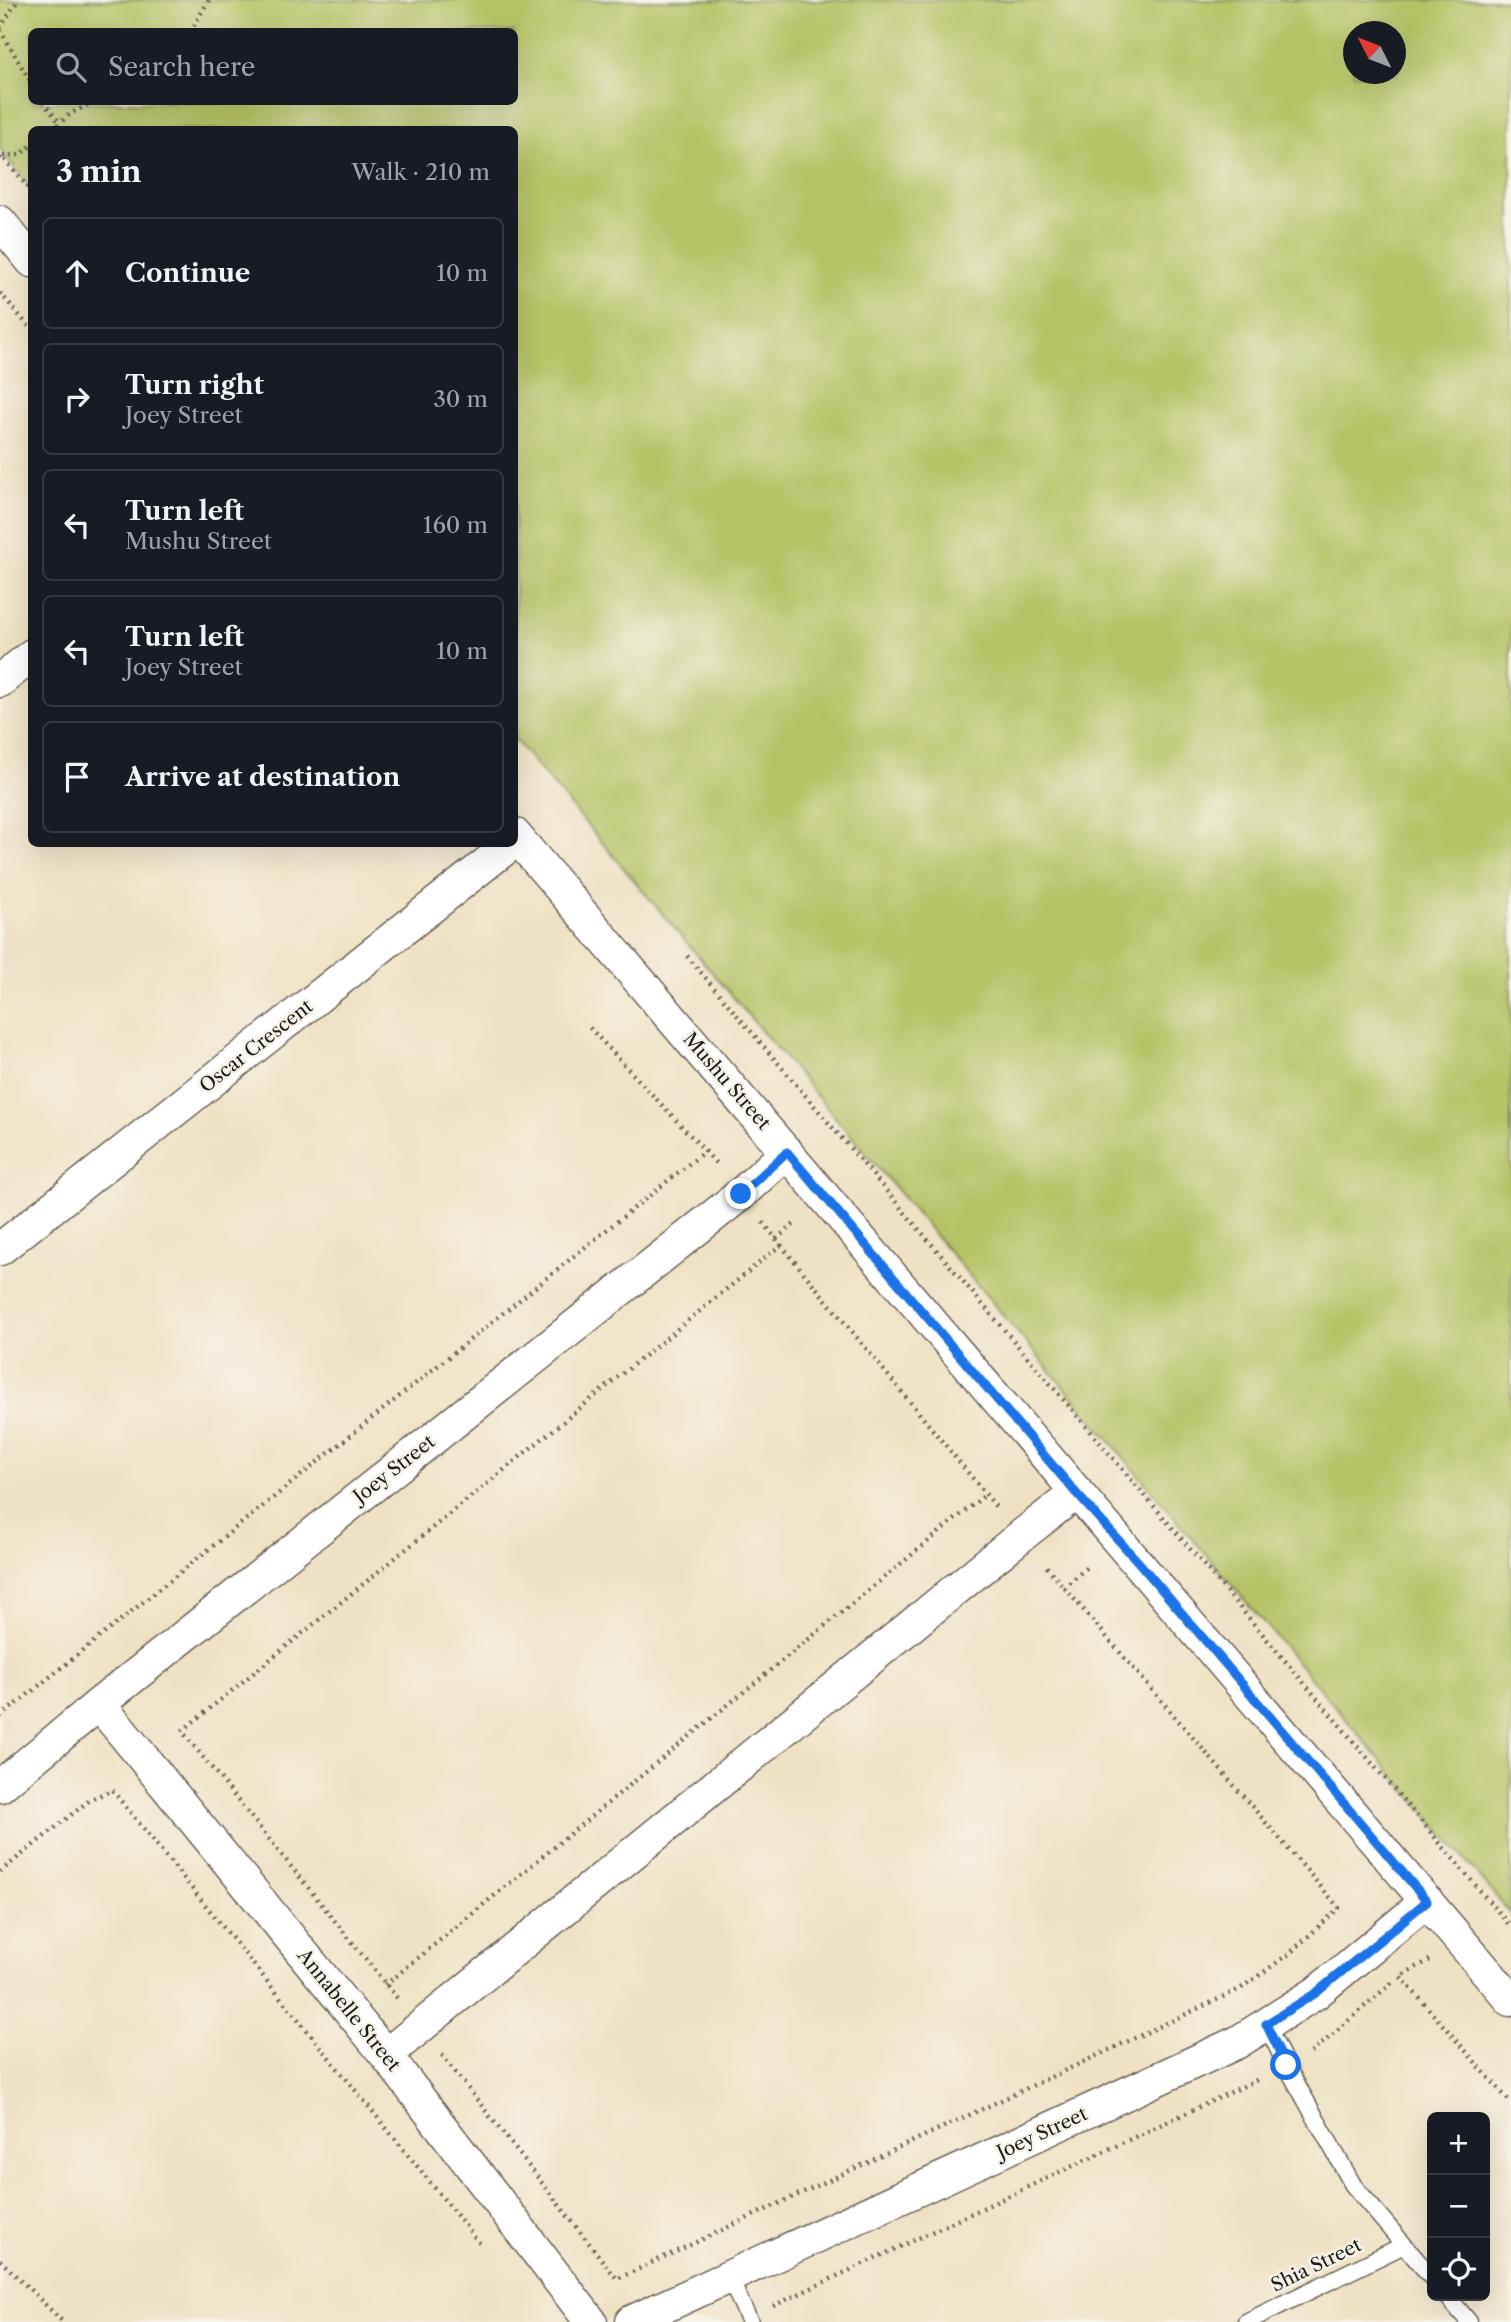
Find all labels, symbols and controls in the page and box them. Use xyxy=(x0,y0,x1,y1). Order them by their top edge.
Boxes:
north arrow xyxy=(1343,21,1406,84)
search box xyxy=(28,28,518,105)
icon: search xyxy=(52,48,90,86)
text: Search here xyxy=(108,51,255,83)
text: 3 min xyxy=(56,153,142,190)
text: Walk · 210 m xyxy=(351,158,490,186)
icon: ahead xyxy=(58,254,96,292)
text: Continue xyxy=(125,257,250,289)
text: 10 m xyxy=(436,259,488,287)
text: Turn right xyxy=(125,369,264,401)
icon: right xyxy=(58,380,96,418)
text: 30 m xyxy=(433,385,488,413)
text: Joey Street xyxy=(125,401,243,429)
text: Turn left xyxy=(125,495,244,527)
icon: left xyxy=(58,506,96,544)
text: 160 m xyxy=(423,511,488,539)
text: Mushu Street xyxy=(125,527,272,555)
text: Turn left xyxy=(125,621,244,653)
icon: left xyxy=(58,632,96,670)
text: 10 m xyxy=(436,637,488,665)
text: Joey Street xyxy=(125,653,243,681)
icon: arrive xyxy=(58,758,96,796)
text: Arrive at destination xyxy=(125,761,400,793)
street label: Oscar Crescent xyxy=(195,994,317,1097)
street label: Mushu Street xyxy=(679,1028,776,1135)
route end xyxy=(725,1178,756,1209)
street label: Joey Street xyxy=(346,1430,440,1510)
street label: Annabelle Street xyxy=(292,1943,406,2076)
route start xyxy=(1270,2049,1301,2080)
street label: Joey Street xyxy=(990,2102,1091,2165)
map controls xyxy=(1427,2112,1490,2301)
button: + xyxy=(1427,2112,1490,2175)
button: − xyxy=(1427,2175,1490,2238)
street label: Shia Street xyxy=(1267,2233,1365,2297)
button: locate xyxy=(1427,2238,1490,2301)

